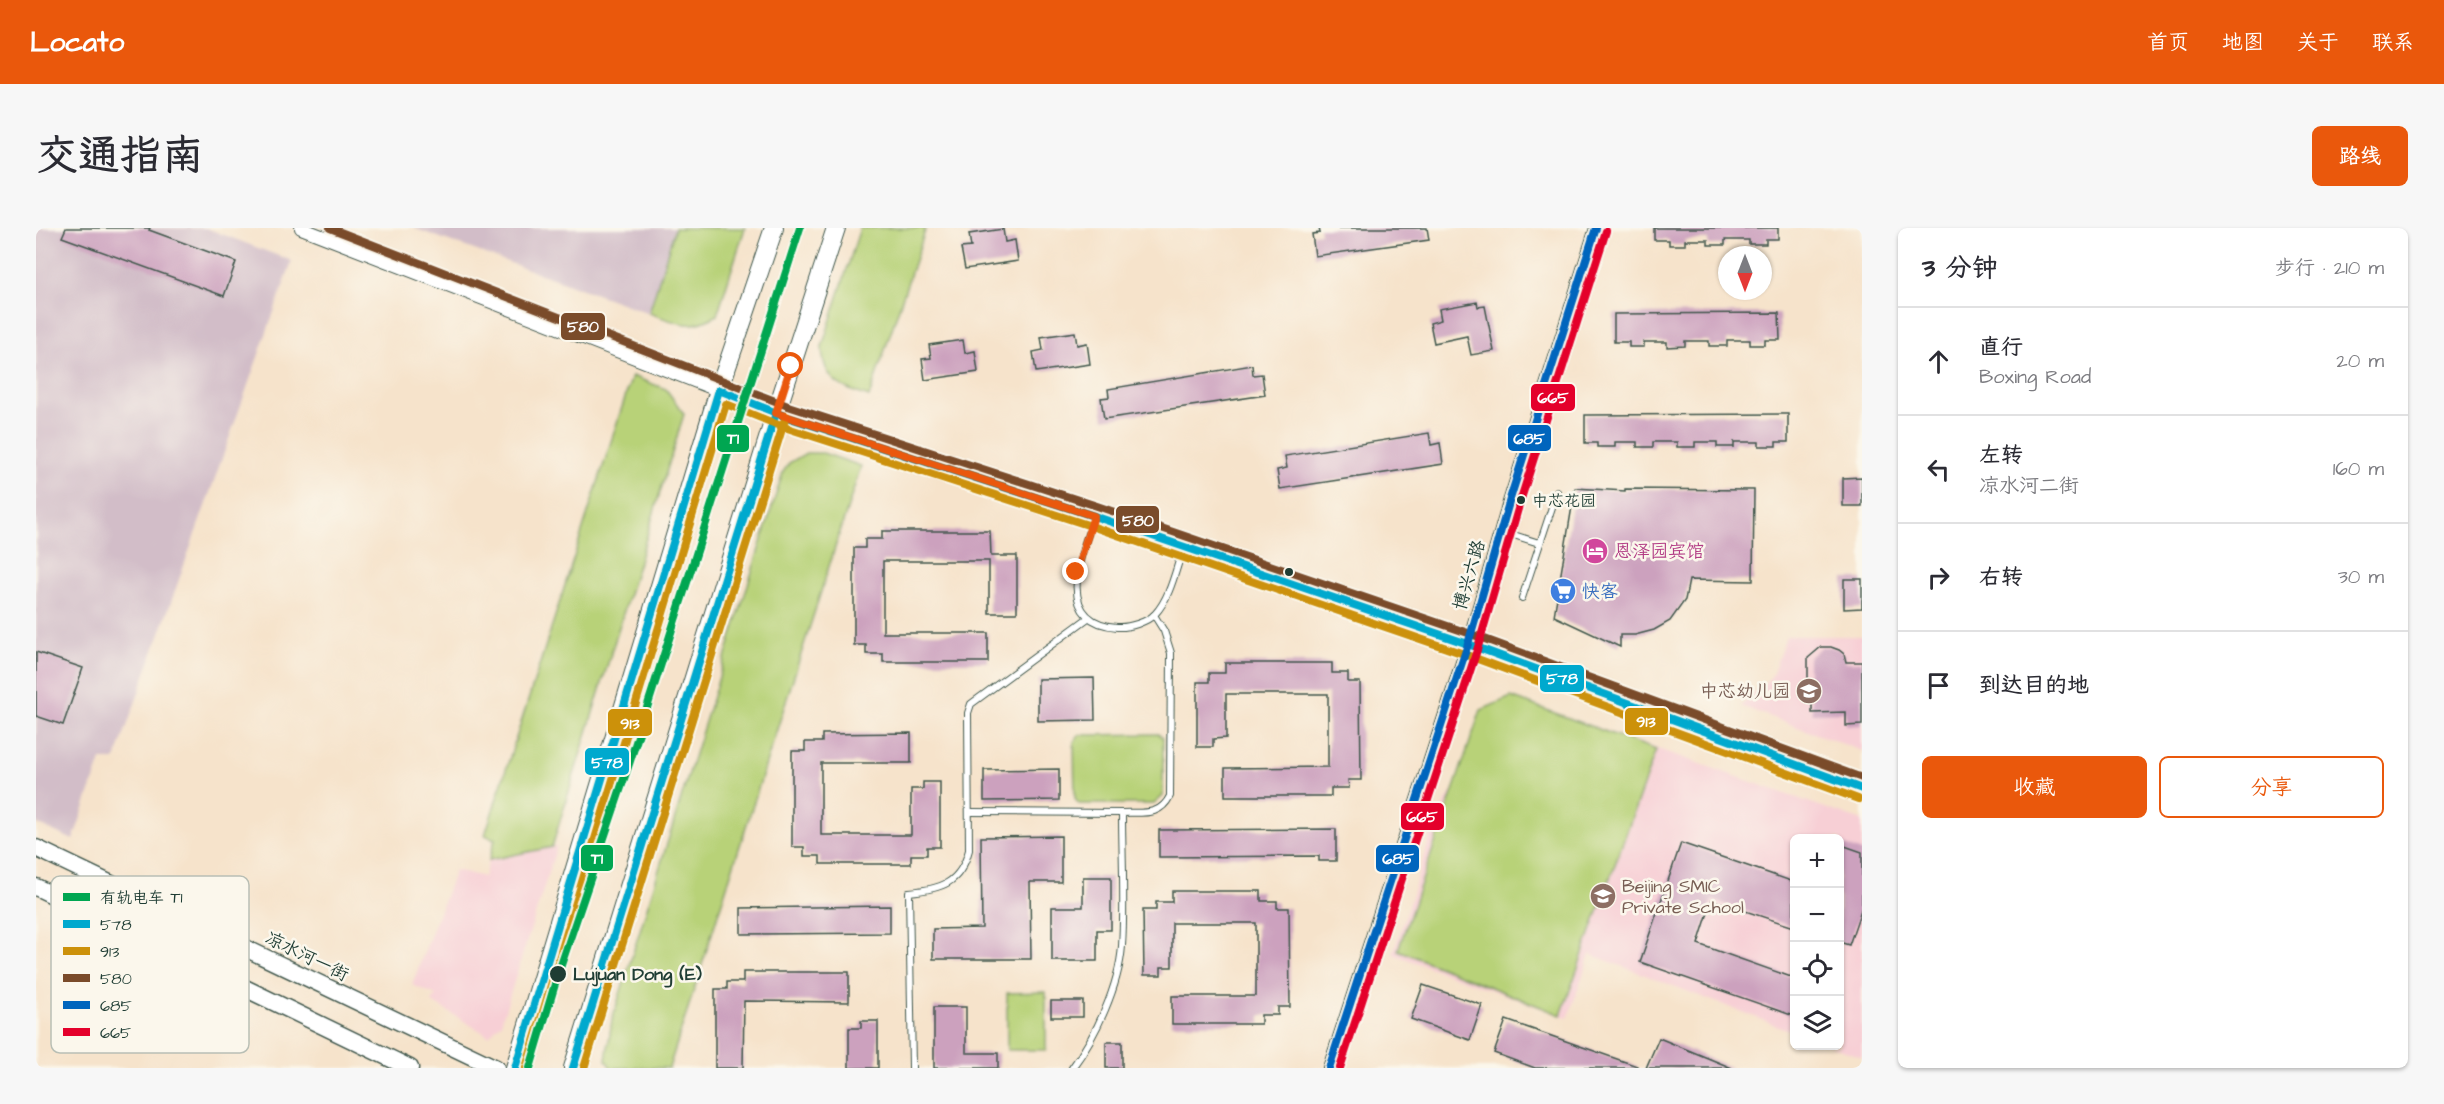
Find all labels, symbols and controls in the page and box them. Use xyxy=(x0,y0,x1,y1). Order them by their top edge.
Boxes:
text: Locato xyxy=(30,23,124,62)
text: 首页 xyxy=(2147,28,2189,57)
text: 地图 xyxy=(2222,28,2264,57)
text: 关于 xyxy=(2297,28,2339,57)
text: 联系 xyxy=(2372,28,2414,57)
button: 路线 xyxy=(2312,126,2408,186)
text: 交通指南 xyxy=(36,128,204,186)
north arrow xyxy=(1718,246,1772,300)
text: 3 分钟 xyxy=(1922,250,1998,286)
text: 步行 · 210 m xyxy=(2275,254,2384,282)
line badge: 580 xyxy=(560,312,606,341)
text: 580 xyxy=(567,316,599,338)
text: 直行 xyxy=(1979,332,2023,363)
icon: ahead xyxy=(1922,345,1955,378)
text: 20 m xyxy=(2336,347,2384,375)
route start xyxy=(777,352,803,378)
text: Boxing Road xyxy=(1979,363,2091,391)
line badge: 665 xyxy=(1530,383,1576,412)
text: 665 xyxy=(1537,387,1569,409)
line badge: T1 xyxy=(716,424,750,453)
line badge: 685 xyxy=(1507,424,1552,452)
text: T1 xyxy=(726,428,740,450)
text: 685 xyxy=(1513,428,1546,450)
text: 左转 xyxy=(1979,440,2023,471)
icon: left xyxy=(1922,453,1955,486)
text: 160 m xyxy=(2333,455,2384,483)
text: 凉水河二街 xyxy=(1979,472,2079,500)
place label: 中芯花园 xyxy=(1532,490,1596,512)
marker: 中芯花园 xyxy=(1515,494,1527,506)
line badge: 580 xyxy=(1115,505,1160,534)
text: 580 xyxy=(1122,510,1154,532)
hotel icon: 恩泽园宾馆 xyxy=(1580,536,1610,566)
street label: 博兴六路 xyxy=(1448,537,1491,613)
place label: 恩泽园宾馆 xyxy=(1614,539,1704,564)
route end xyxy=(1062,558,1088,584)
icon: right xyxy=(1922,561,1955,594)
text: 右转 xyxy=(1979,562,2023,593)
text: 30 m xyxy=(2338,563,2384,591)
unlabelled marker xyxy=(1283,566,1295,578)
supermarket icon: 快客 xyxy=(1548,576,1578,606)
place label: 快客 xyxy=(1582,579,1618,604)
line badge: 578 xyxy=(1539,664,1585,693)
text: 578 xyxy=(1546,668,1578,690)
icon: arrive xyxy=(1922,669,1955,702)
text: 到达目的地 xyxy=(1979,670,2089,701)
school or university icon: 中芯幼儿园 xyxy=(1794,676,1824,706)
place label: 中芯幼儿园 xyxy=(1700,679,1790,704)
line badge: 913 xyxy=(1624,707,1669,736)
line badge: 913 xyxy=(607,708,653,737)
text: 913 xyxy=(1636,711,1657,733)
text: 913 xyxy=(620,713,641,735)
line badge: 578 xyxy=(584,747,630,776)
text: 578 xyxy=(591,752,623,774)
button: 收藏 xyxy=(1922,756,2147,818)
button: 分享 xyxy=(2159,756,2384,818)
line badge: 665 xyxy=(1400,802,1445,831)
text: 665 xyxy=(1406,806,1438,828)
map controls xyxy=(1790,834,1844,1050)
button: + xyxy=(1790,834,1844,888)
line badge: T1 xyxy=(580,844,614,872)
line badge: 685 xyxy=(1375,844,1420,873)
text: T1 xyxy=(590,848,604,870)
text: 685 xyxy=(1382,848,1415,870)
place label: Beijing SMIC Private School xyxy=(1622,874,1744,920)
legend xyxy=(51,876,249,1053)
school or university icon: Beijing SMIC Private School xyxy=(1588,881,1618,911)
text: 有轨电车 T1 xyxy=(100,887,182,909)
button: − xyxy=(1790,888,1844,942)
text: 578 xyxy=(100,914,132,936)
street label: 凉水河一街 xyxy=(261,925,353,987)
text: 913 xyxy=(100,941,119,963)
button: locate xyxy=(1790,942,1844,996)
place label: Lujuan Dong (E) xyxy=(573,962,703,988)
marker: Lujuan Dong (E) xyxy=(548,964,568,984)
text: 580 xyxy=(100,968,132,990)
text: 685 xyxy=(100,995,132,1017)
button: layers xyxy=(1790,996,1844,1050)
text: 665 xyxy=(100,1022,132,1044)

